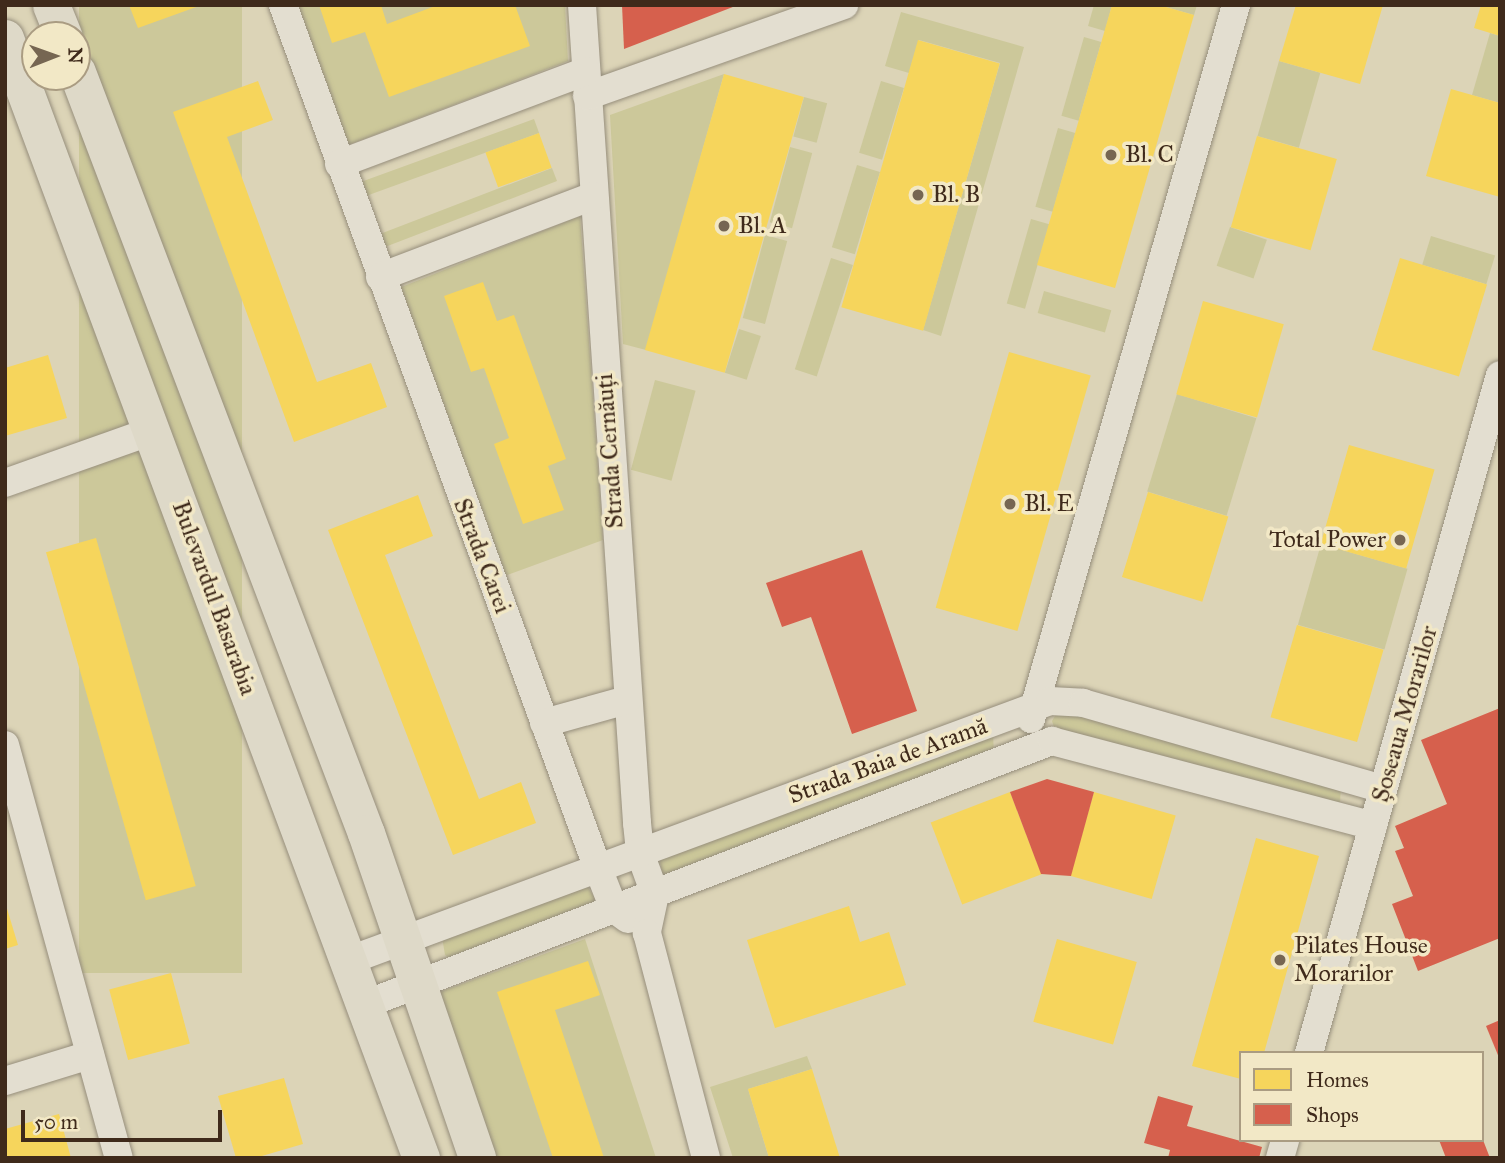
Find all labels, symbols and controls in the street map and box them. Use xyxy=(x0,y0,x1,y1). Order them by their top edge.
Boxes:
north arrow xyxy=(21,21,91,91)
text: N xyxy=(64,47,87,64)
place label: Bl. C xyxy=(1125,141,1174,169)
marker: Bl. C xyxy=(1103,147,1119,163)
place label: Bl. B xyxy=(932,181,980,209)
marker: Bl. B xyxy=(910,187,926,203)
place label: Bl. A xyxy=(738,212,787,240)
marker: Bl. A xyxy=(716,218,732,234)
street label: Strada Cernăuți xyxy=(590,373,630,529)
place label: Bl. E xyxy=(1024,490,1074,518)
street label: Strada Carei xyxy=(447,494,517,618)
marker: Bl. E xyxy=(1002,496,1018,512)
street label: Bulevardul Basarabia xyxy=(166,497,262,699)
place label: Total Power xyxy=(1269,526,1386,554)
marker: Total Power xyxy=(1392,532,1408,548)
street label: Șoseaua Morarilor xyxy=(1366,623,1444,805)
street label: Strada Baia de Aramă xyxy=(785,712,991,810)
place label: Pilates House Morarilor xyxy=(1294,932,1428,988)
marker: Pilates House Morarilor xyxy=(1272,952,1288,968)
legend xyxy=(1239,1051,1484,1142)
text: Homes xyxy=(1306,1067,1369,1093)
scale bar xyxy=(24,1096,226,1140)
text: Shops xyxy=(1306,1102,1359,1128)
text: 50 m xyxy=(34,1109,78,1135)

